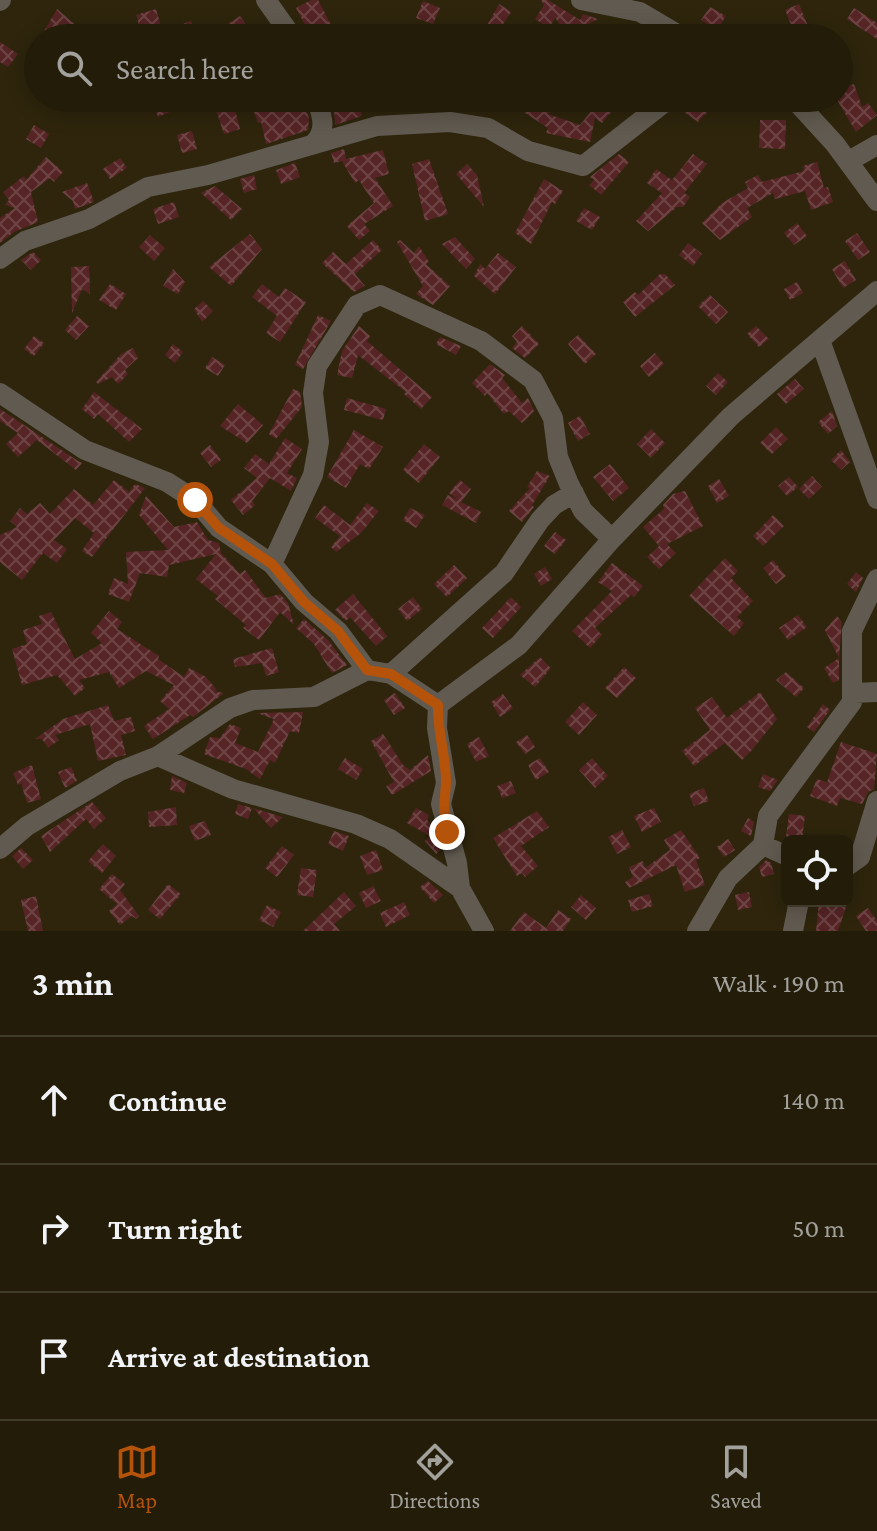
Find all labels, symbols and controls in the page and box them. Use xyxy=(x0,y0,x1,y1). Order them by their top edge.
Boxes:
search box xyxy=(24,24,853,112)
icon: search xyxy=(52,46,96,90)
text: Search here xyxy=(116,52,254,85)
route start xyxy=(177,482,213,518)
route end xyxy=(429,814,465,850)
map controls xyxy=(781,835,853,907)
button: locate xyxy=(781,835,853,907)
text: 3 min xyxy=(32,965,113,1002)
text: Walk · 190 m xyxy=(713,969,845,998)
icon: ahead xyxy=(32,1078,76,1122)
text: Continue xyxy=(108,1084,227,1117)
text: 140 m xyxy=(783,1086,845,1115)
icon: right xyxy=(32,1206,76,1250)
text: Turn right xyxy=(108,1212,242,1245)
text: 50 m xyxy=(792,1214,845,1243)
icon: arrive xyxy=(32,1334,76,1378)
text: Arrive at destination xyxy=(108,1340,370,1373)
tab: Map xyxy=(115,1440,159,1513)
tab: Directions xyxy=(389,1440,480,1513)
tab: Saved xyxy=(710,1440,762,1513)

